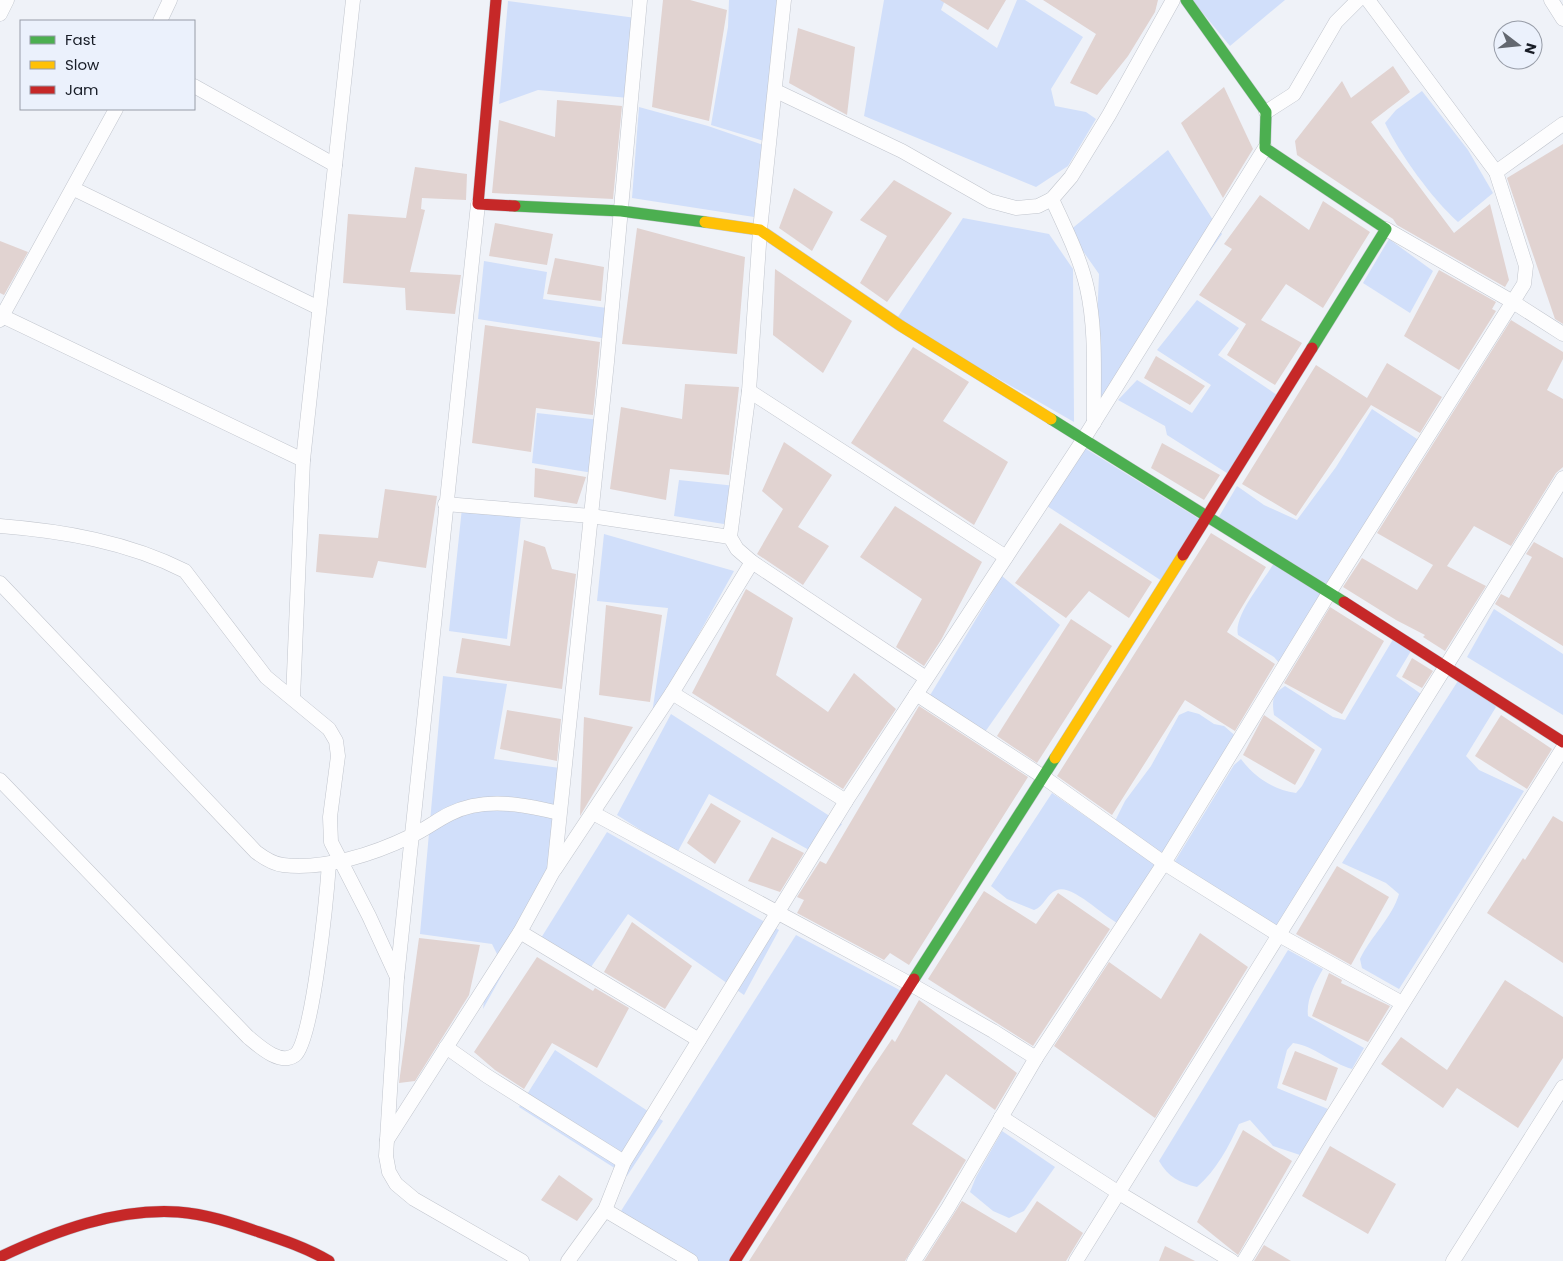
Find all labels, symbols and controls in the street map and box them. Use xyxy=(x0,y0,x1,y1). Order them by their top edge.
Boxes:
legend xyxy=(20,20,195,110)
north arrow xyxy=(1493,20,1543,70)
text: Fast xyxy=(65,29,96,50)
text: N xyxy=(1519,41,1542,56)
text: Slow xyxy=(65,54,100,75)
text: Jam xyxy=(65,79,99,100)

